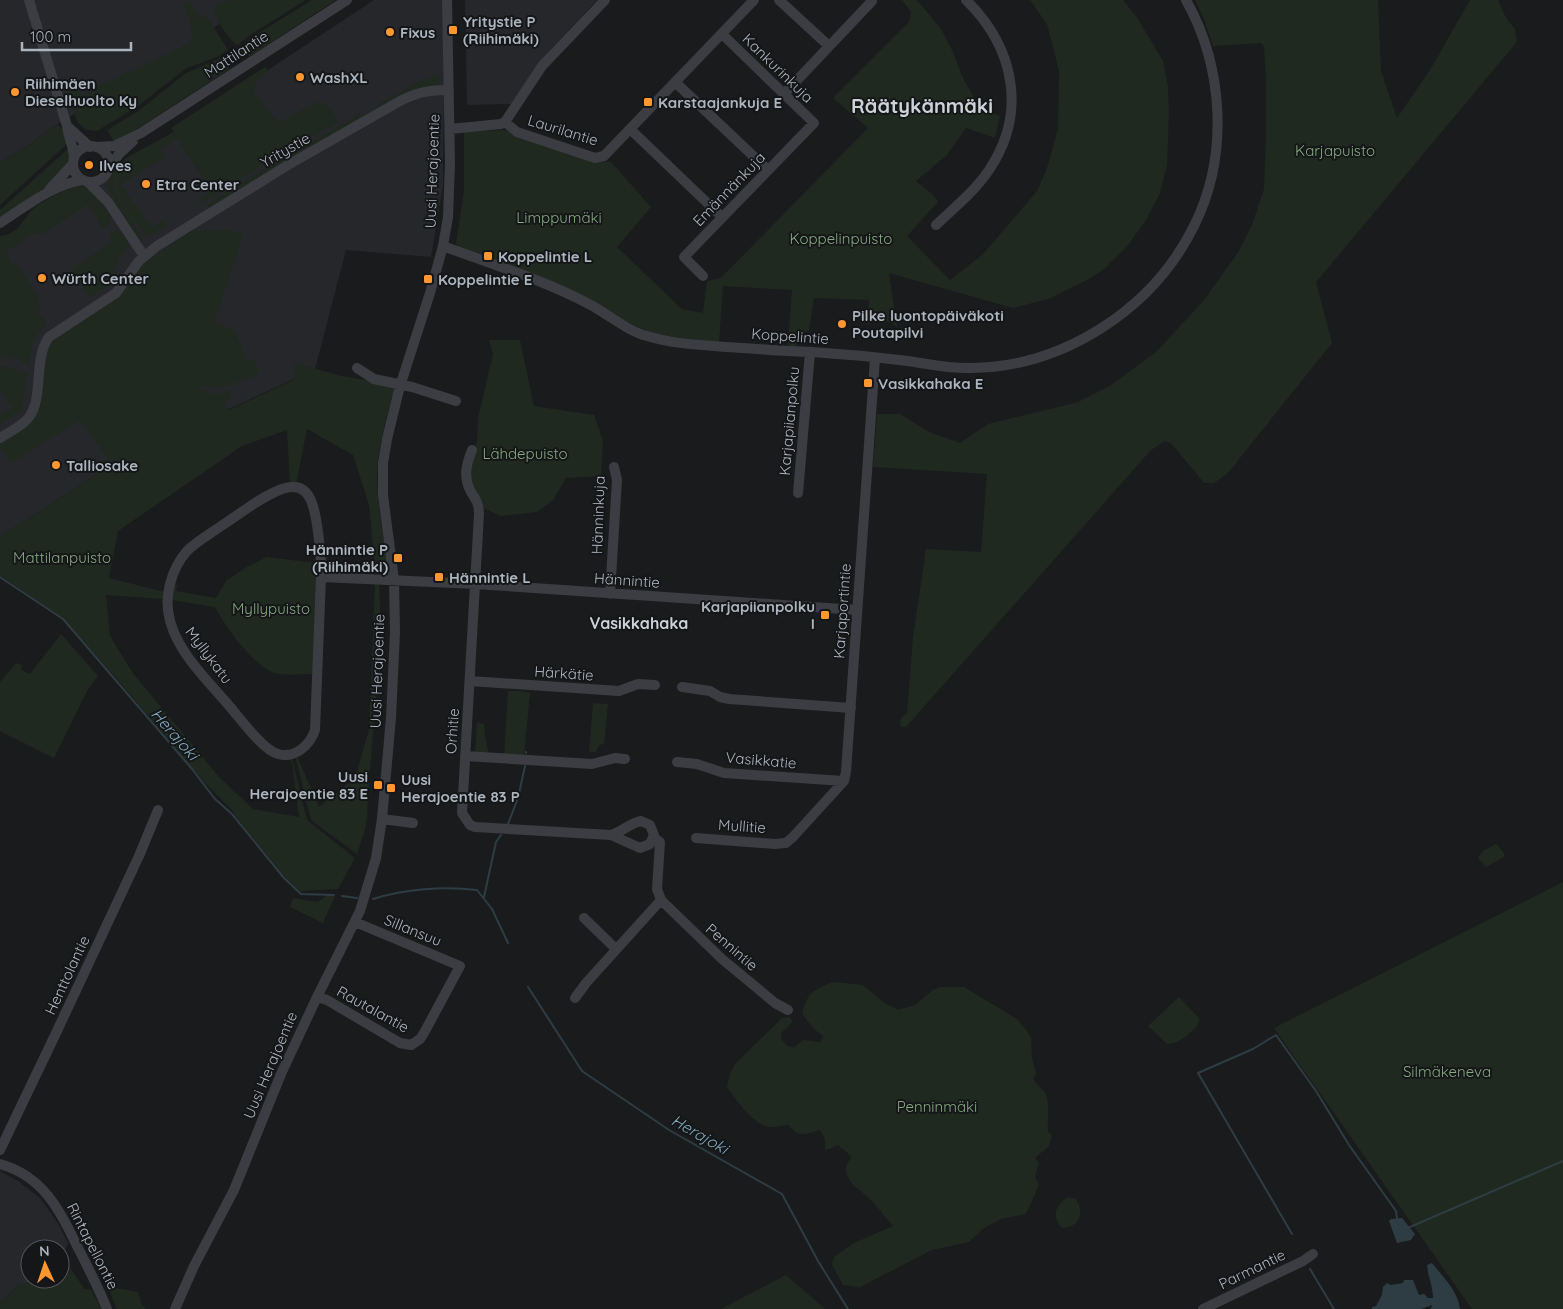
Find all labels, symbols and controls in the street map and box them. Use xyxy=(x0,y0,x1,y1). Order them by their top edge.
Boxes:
place label: Yritystie P (Riihimäki) xyxy=(463,12,539,48)
scale bar xyxy=(22,20,131,52)
place label: Fixus xyxy=(400,23,435,42)
marker: Yritystie P (Riihimäki) xyxy=(447,24,459,36)
street label: Mattilantie xyxy=(200,26,272,82)
marker: Fixus xyxy=(384,26,396,38)
text: 100 m xyxy=(30,27,71,46)
street label: Kankurinkuja xyxy=(738,29,818,107)
place label: WashXL xyxy=(310,68,368,87)
marker: WashXL xyxy=(294,71,306,83)
place label: Riihimäen Dieselhuolto Ky xyxy=(25,74,137,110)
marker: Riihimäen Dieselhuolto Ky xyxy=(9,86,21,98)
place label: Karstaajankuja E xyxy=(658,93,782,112)
district label: Räätykänmäki xyxy=(851,93,993,118)
marker: Karstaajankuja E xyxy=(642,96,654,108)
street label: Laurilantie xyxy=(526,110,600,150)
street label: Uusi Herajoentie xyxy=(421,113,443,229)
street label: Yritystie xyxy=(257,128,313,172)
park label: Karjapuisto xyxy=(1295,141,1375,160)
street label: Emännänkuja xyxy=(689,148,769,230)
place label: Ilves xyxy=(99,156,131,175)
marker: Ilves xyxy=(83,159,95,171)
place label: Etra Center xyxy=(156,175,240,194)
marker: Etra Center xyxy=(140,178,152,190)
park label: Limppumäki xyxy=(516,208,602,227)
park label: Koppelinpuisto xyxy=(790,229,892,248)
place label: Koppelintie L xyxy=(498,247,592,266)
marker: Koppelintie L xyxy=(482,250,494,262)
place label: Würth Center xyxy=(52,269,150,288)
place label: Koppelintie E xyxy=(438,270,532,289)
marker: Würth Center xyxy=(36,272,48,284)
marker: Koppelintie E xyxy=(422,273,434,285)
place label: Pilke luontopäiväkoti Poutapilvi xyxy=(852,306,1004,342)
marker: Pilke luontopäiväkoti Poutapilvi xyxy=(836,318,848,330)
street label: Koppelintie xyxy=(751,324,829,348)
street label: Karjapiianpolku xyxy=(775,366,803,476)
place label: Vasikkahaka E xyxy=(878,374,983,393)
marker: Vasikkahaka E xyxy=(862,377,874,389)
park label: Lähdepuisto xyxy=(482,444,568,463)
place label: Talliosake xyxy=(66,456,138,475)
marker: Talliosake xyxy=(50,459,62,471)
street label: Hänninkuja xyxy=(587,475,609,555)
place label: Hännintie P (Riihimäki) xyxy=(306,540,388,576)
park label: Mattilanpuisto xyxy=(13,548,111,567)
marker: Hännintie P (Riihimäki) xyxy=(392,552,404,564)
street label: Karjaportintie xyxy=(829,563,855,659)
place label: Hännintie L xyxy=(449,568,531,587)
street label: Hännintie xyxy=(593,568,661,592)
marker: Hännintie L xyxy=(433,571,445,583)
place label: Karjapiianpolku I xyxy=(701,597,815,633)
park label: Myllypuisto xyxy=(232,599,310,618)
marker: Karjapiianpolku I xyxy=(819,609,831,621)
street label: Uusi Herajoentie xyxy=(366,613,388,729)
district label: Vasikkahaka xyxy=(590,613,688,633)
street label: Myllykatu xyxy=(181,623,237,687)
street label: Härkätie xyxy=(534,661,594,685)
water label: Herajoki xyxy=(147,704,204,765)
street label: Orhitie xyxy=(441,708,463,754)
street label: Vasikkatie xyxy=(725,747,797,773)
place label: Uusi Herajoentie 83 E xyxy=(250,767,368,803)
place label: Uusi Herajoentie 83 P xyxy=(401,770,520,806)
marker: Uusi Herajoentie 83 E xyxy=(372,779,384,791)
marker: Uusi Herajoentie 83 P xyxy=(385,782,397,794)
street label: Mullitie xyxy=(717,815,767,837)
street label: Sillansuu xyxy=(381,910,445,950)
street label: Pennintie xyxy=(702,919,762,975)
street label: Henttolantie xyxy=(40,932,94,1018)
street label: Rautalantie xyxy=(334,981,412,1037)
street label: Uusi Herajoentie xyxy=(239,1009,301,1121)
park label: Silmäkeneva xyxy=(1403,1062,1491,1081)
park label: Penninmäki xyxy=(897,1097,977,1116)
water label: Herajoki xyxy=(668,1110,733,1159)
street label: Rintapellontie xyxy=(63,1199,123,1293)
north arrow xyxy=(20,1239,70,1289)
text: N xyxy=(39,1242,50,1260)
street label: Parmantie xyxy=(1215,1245,1289,1293)

